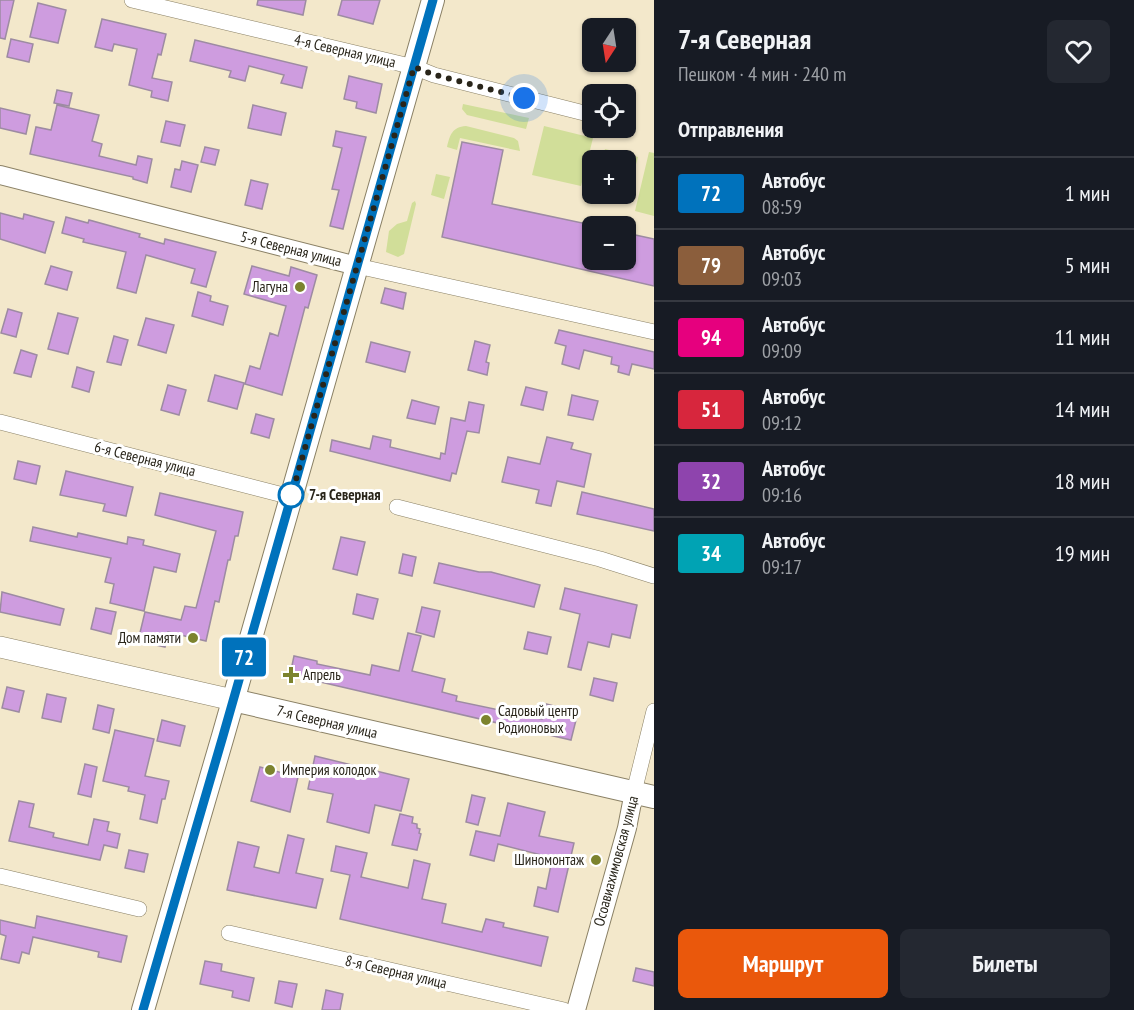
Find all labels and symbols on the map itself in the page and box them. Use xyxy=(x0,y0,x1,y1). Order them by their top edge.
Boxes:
north arrow xyxy=(582,18,636,72)
street label: 4-я Северная улица xyxy=(292,30,398,71)
your location xyxy=(509,83,539,113)
street label: 5-я Северная улица xyxy=(239,227,344,270)
place label: Лагуна xyxy=(251,277,288,296)
marker: Лагуна xyxy=(293,280,307,294)
street label: 6-я Северная улица xyxy=(93,437,198,480)
marker: 7-я Северная xyxy=(278,482,304,508)
place label: 7-я Северная xyxy=(309,485,380,504)
place label: Дом памяти xyxy=(118,628,181,647)
marker: Дом памяти xyxy=(186,631,200,645)
line badge: 72 xyxy=(217,638,271,676)
place label: Апрель xyxy=(303,665,341,684)
marker: Апрель xyxy=(284,668,298,682)
street label: 7-я Северная улица xyxy=(275,701,379,742)
place label: Садовый центр Родионовых xyxy=(498,701,578,737)
marker: Садовый центр Родионовых xyxy=(479,713,493,727)
place label: Империя колодок xyxy=(282,760,377,779)
marker: Империя колодок xyxy=(263,763,277,777)
street label: Осоавиахимовская улица xyxy=(589,794,642,928)
place label: Шиномонтаж xyxy=(514,850,585,869)
marker: Шиномонтаж xyxy=(589,853,603,867)
street label: 8-я Северная улица xyxy=(343,951,449,992)

